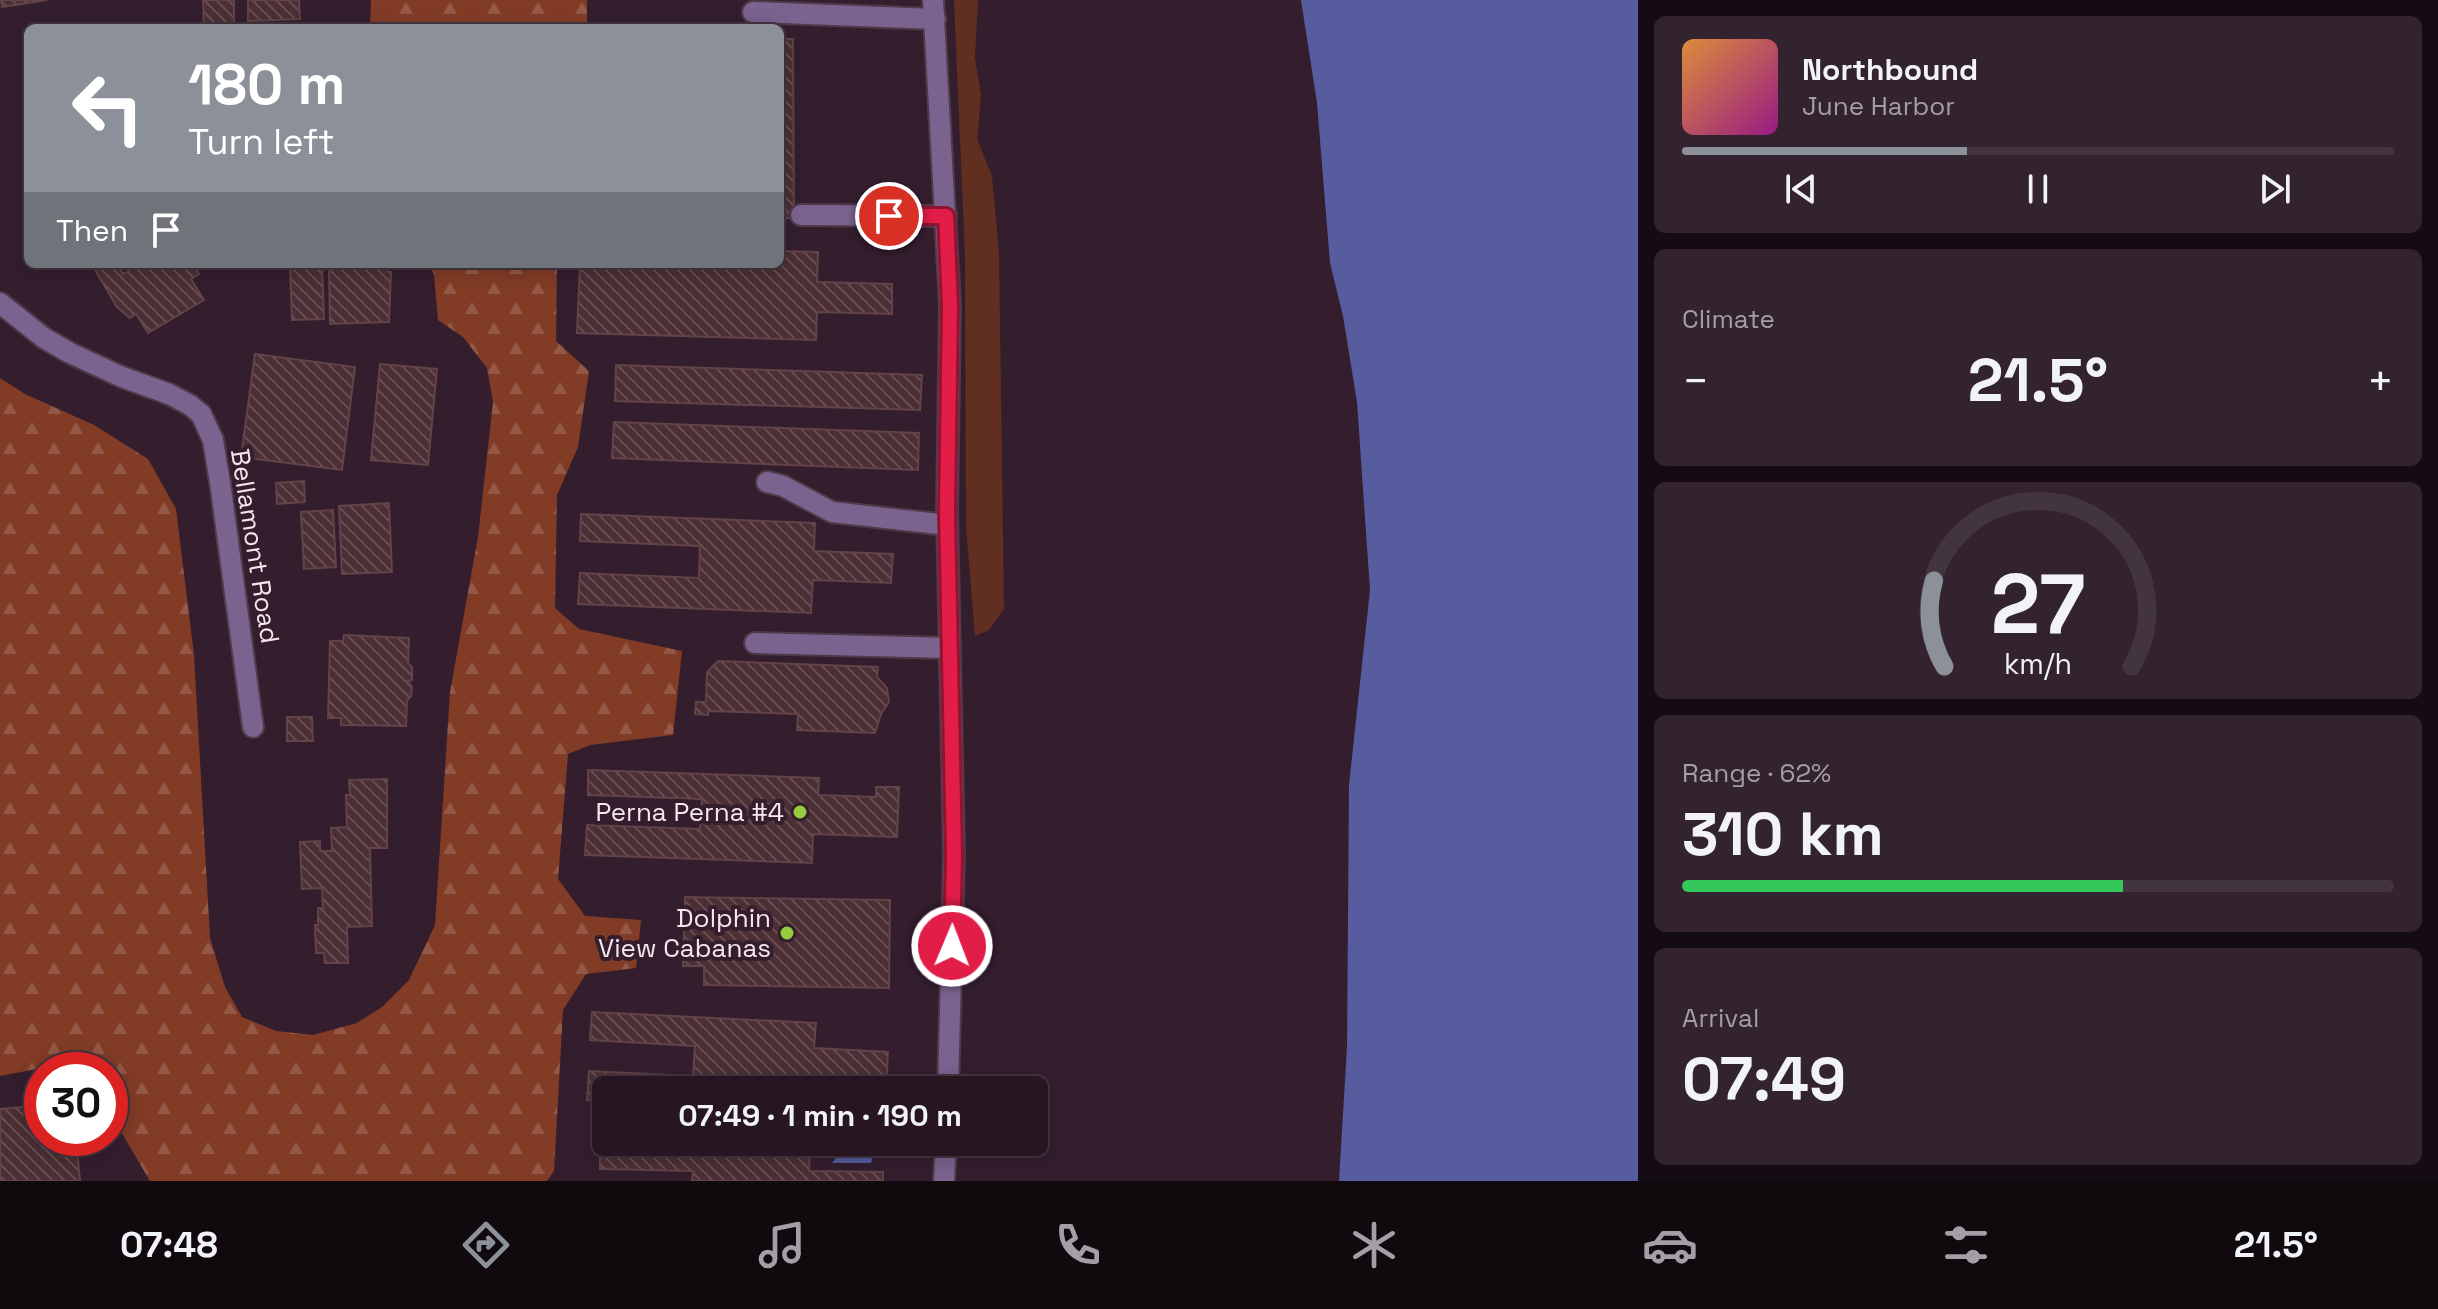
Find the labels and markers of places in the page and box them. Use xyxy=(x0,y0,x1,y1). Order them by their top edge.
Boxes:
pin xyxy=(855,182,923,250)
place label: Perna Perna #4 xyxy=(595,795,784,829)
marker: Perna Perna #4 xyxy=(791,803,809,821)
place label: Dolphin View Cabanas xyxy=(598,901,771,965)
marker: Dolphin View Cabanas xyxy=(778,924,796,942)

